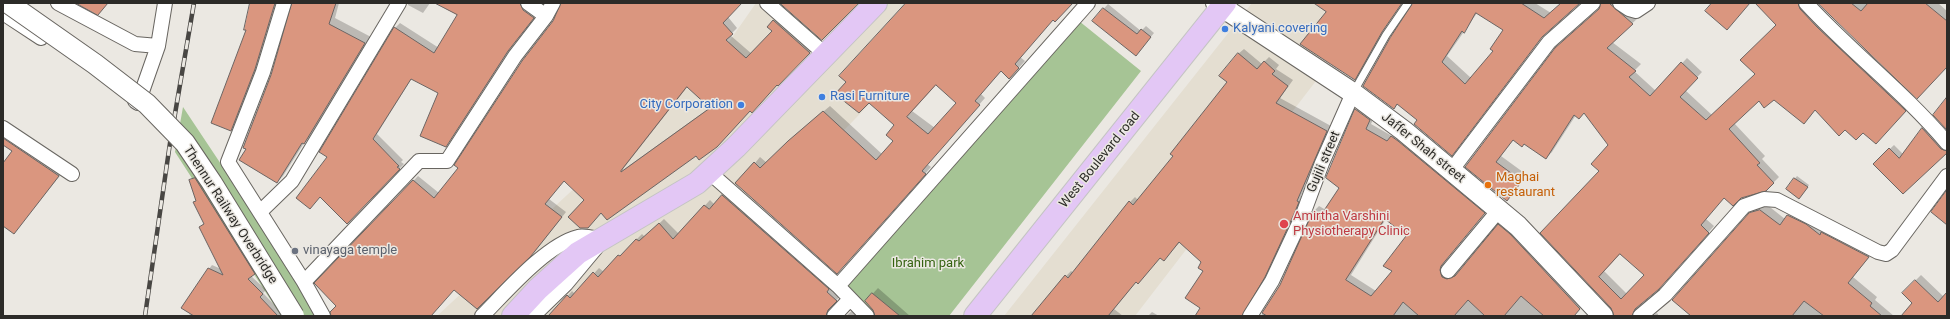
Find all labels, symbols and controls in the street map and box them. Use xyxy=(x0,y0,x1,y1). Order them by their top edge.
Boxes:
place label: Kalyani covering xyxy=(1233,21,1327,37)
marker: Kalyani covering xyxy=(1220,24,1230,34)
place label: Rasi Furniture xyxy=(830,89,910,105)
marker: Rasi Furniture xyxy=(817,92,827,102)
place label: City Corporation xyxy=(640,97,733,113)
marker: City Corporation xyxy=(736,100,746,110)
street label: West Boulevard road xyxy=(1056,109,1144,211)
street label: Jaffer Shah street xyxy=(1378,109,1468,187)
street label: Gujili street xyxy=(1304,129,1344,195)
street label: Thennur Railway Overbridge xyxy=(180,143,280,287)
place label: Maghai restaurant xyxy=(1496,170,1555,201)
marker: Maghai restaurant xyxy=(1483,180,1493,190)
place label: Amirtha Varshini Physiotherapy Clinic xyxy=(1293,209,1410,240)
marker: Amirtha Varshini Physiotherapy Clinic xyxy=(1278,218,1290,230)
place label: vinayaga temple xyxy=(303,243,397,259)
marker: vinayaga temple xyxy=(290,246,300,256)
park label: Ibrahim park xyxy=(892,256,964,272)

